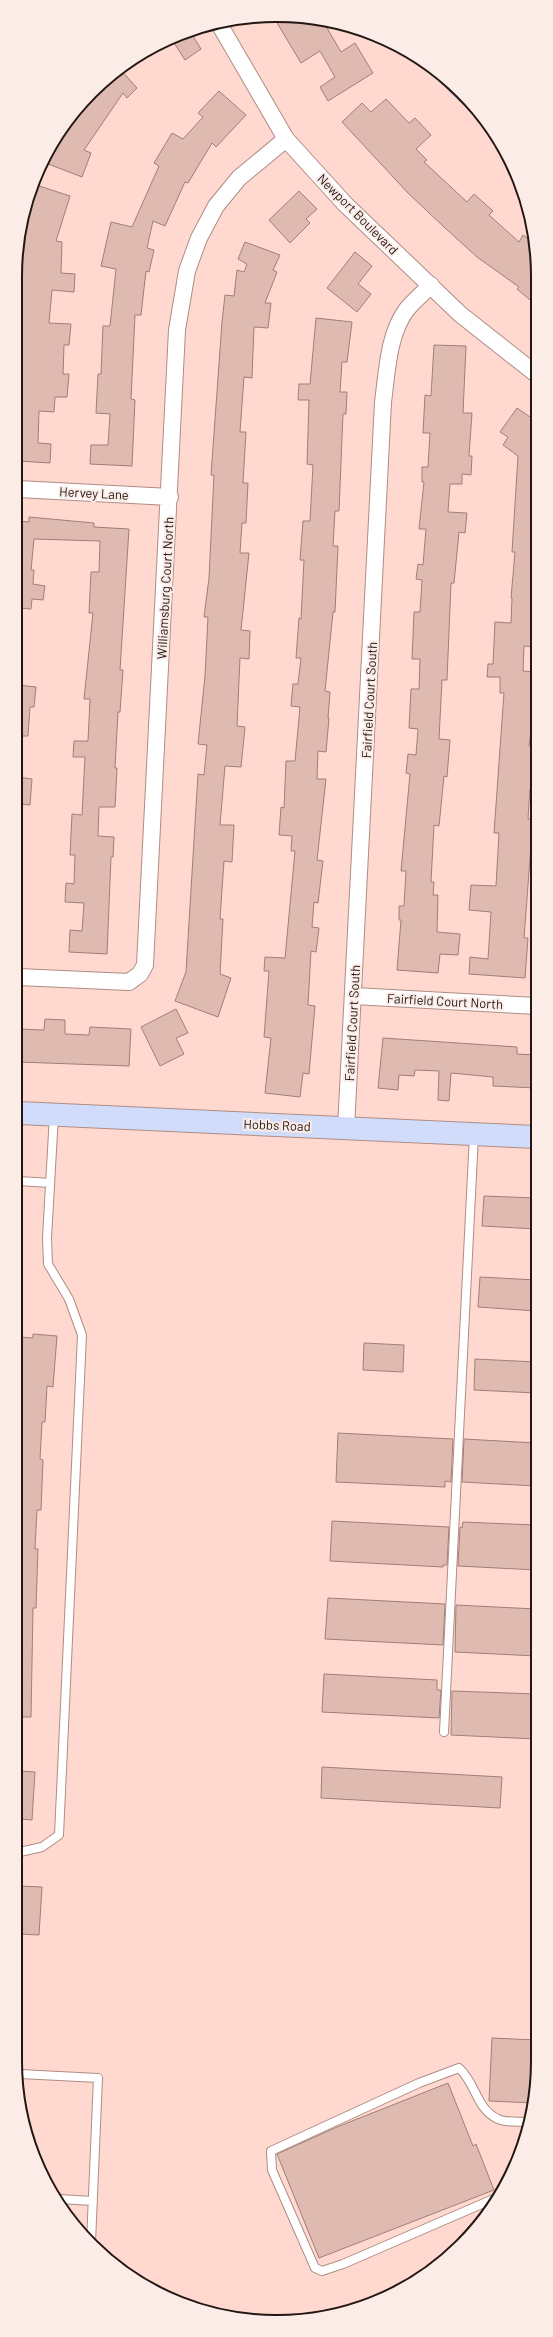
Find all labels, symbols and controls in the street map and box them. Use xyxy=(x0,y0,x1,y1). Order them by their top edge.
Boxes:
street label: Newport Boulevard xyxy=(314,170,402,258)
street label: Hervey Lane xyxy=(59,483,129,503)
street label: Williamsburg Court North xyxy=(153,516,177,660)
street label: Fairfield Court South xyxy=(358,641,380,759)
street label: Fairfield Court South xyxy=(341,964,363,1082)
street label: Fairfield Court North xyxy=(387,990,503,1012)
street label: Hobbs Road xyxy=(243,1116,311,1134)

